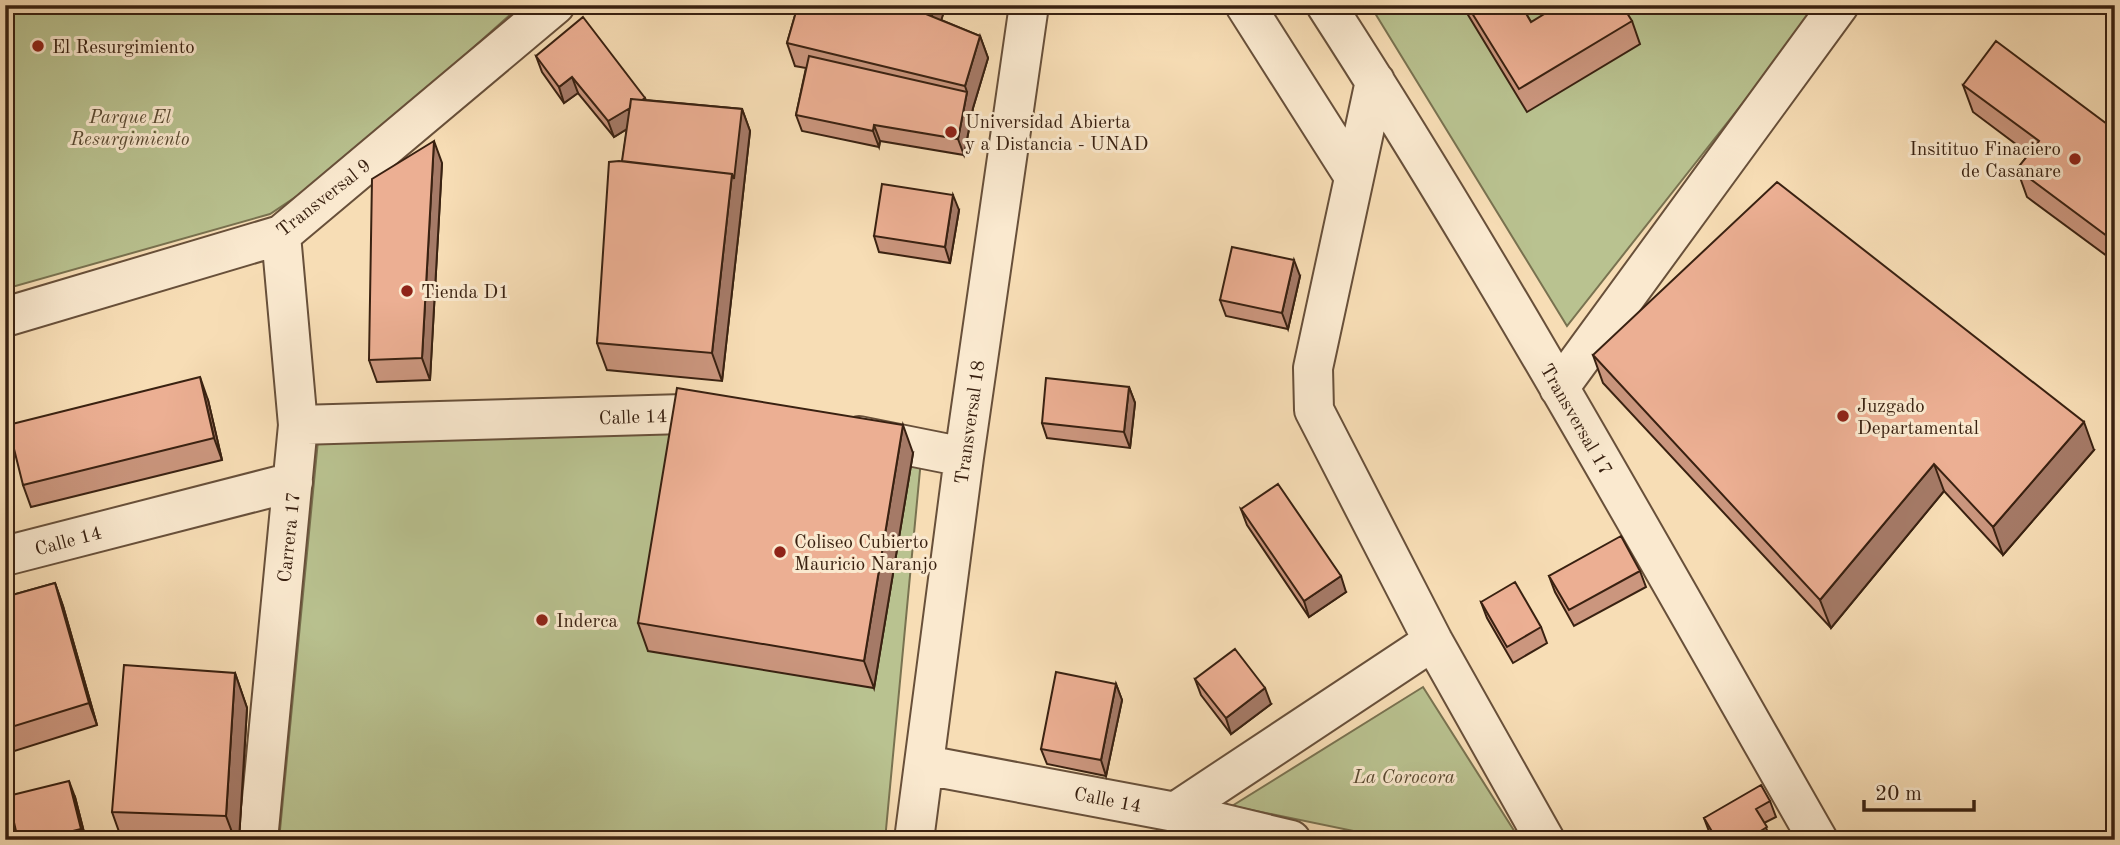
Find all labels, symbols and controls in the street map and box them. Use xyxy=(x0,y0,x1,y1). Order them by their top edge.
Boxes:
marker: El Resurgimiento xyxy=(30,38,46,54)
place label: El Resurgimiento xyxy=(52,39,195,58)
park label: Parque El Resurgimiento xyxy=(69,109,190,150)
place label: Universidad Abierta y a Distancia - UNAD xyxy=(965,114,1148,155)
marker: Universidad Abierta y a Distancia - UNAD xyxy=(943,124,959,140)
place label: Insitituo Finaciero de Casanare xyxy=(1910,141,2061,182)
marker: Insitituo Finaciero de Casanare xyxy=(2067,151,2083,167)
street label: Transversal 9 xyxy=(274,156,375,242)
marker: Tienda D1 xyxy=(399,283,415,299)
place label: Tienda D1 xyxy=(421,284,509,303)
street label: Transversal 18 xyxy=(953,359,990,486)
street label: Transversal 17 xyxy=(1535,361,1614,479)
place label: Juzgado Departamental xyxy=(1857,398,1979,439)
street label: Calle 14 xyxy=(599,408,668,429)
marker: Juzgado Departamental xyxy=(1835,408,1851,424)
street label: Carrera 17 xyxy=(276,491,305,583)
street label: Calle 14 xyxy=(33,524,104,560)
place label: Coliseo Cubierto Mauricio Naranjo xyxy=(794,534,938,575)
marker: Coliseo Cubierto Mauricio Naranjo xyxy=(772,544,788,560)
marker: Inderca xyxy=(534,612,550,628)
place label: Inderca xyxy=(556,613,618,632)
scale bar xyxy=(1864,768,1975,812)
park label: La Corocora xyxy=(1352,769,1455,788)
text: 20 m xyxy=(1875,784,1922,805)
street label: Calle 14 xyxy=(1072,786,1143,817)

